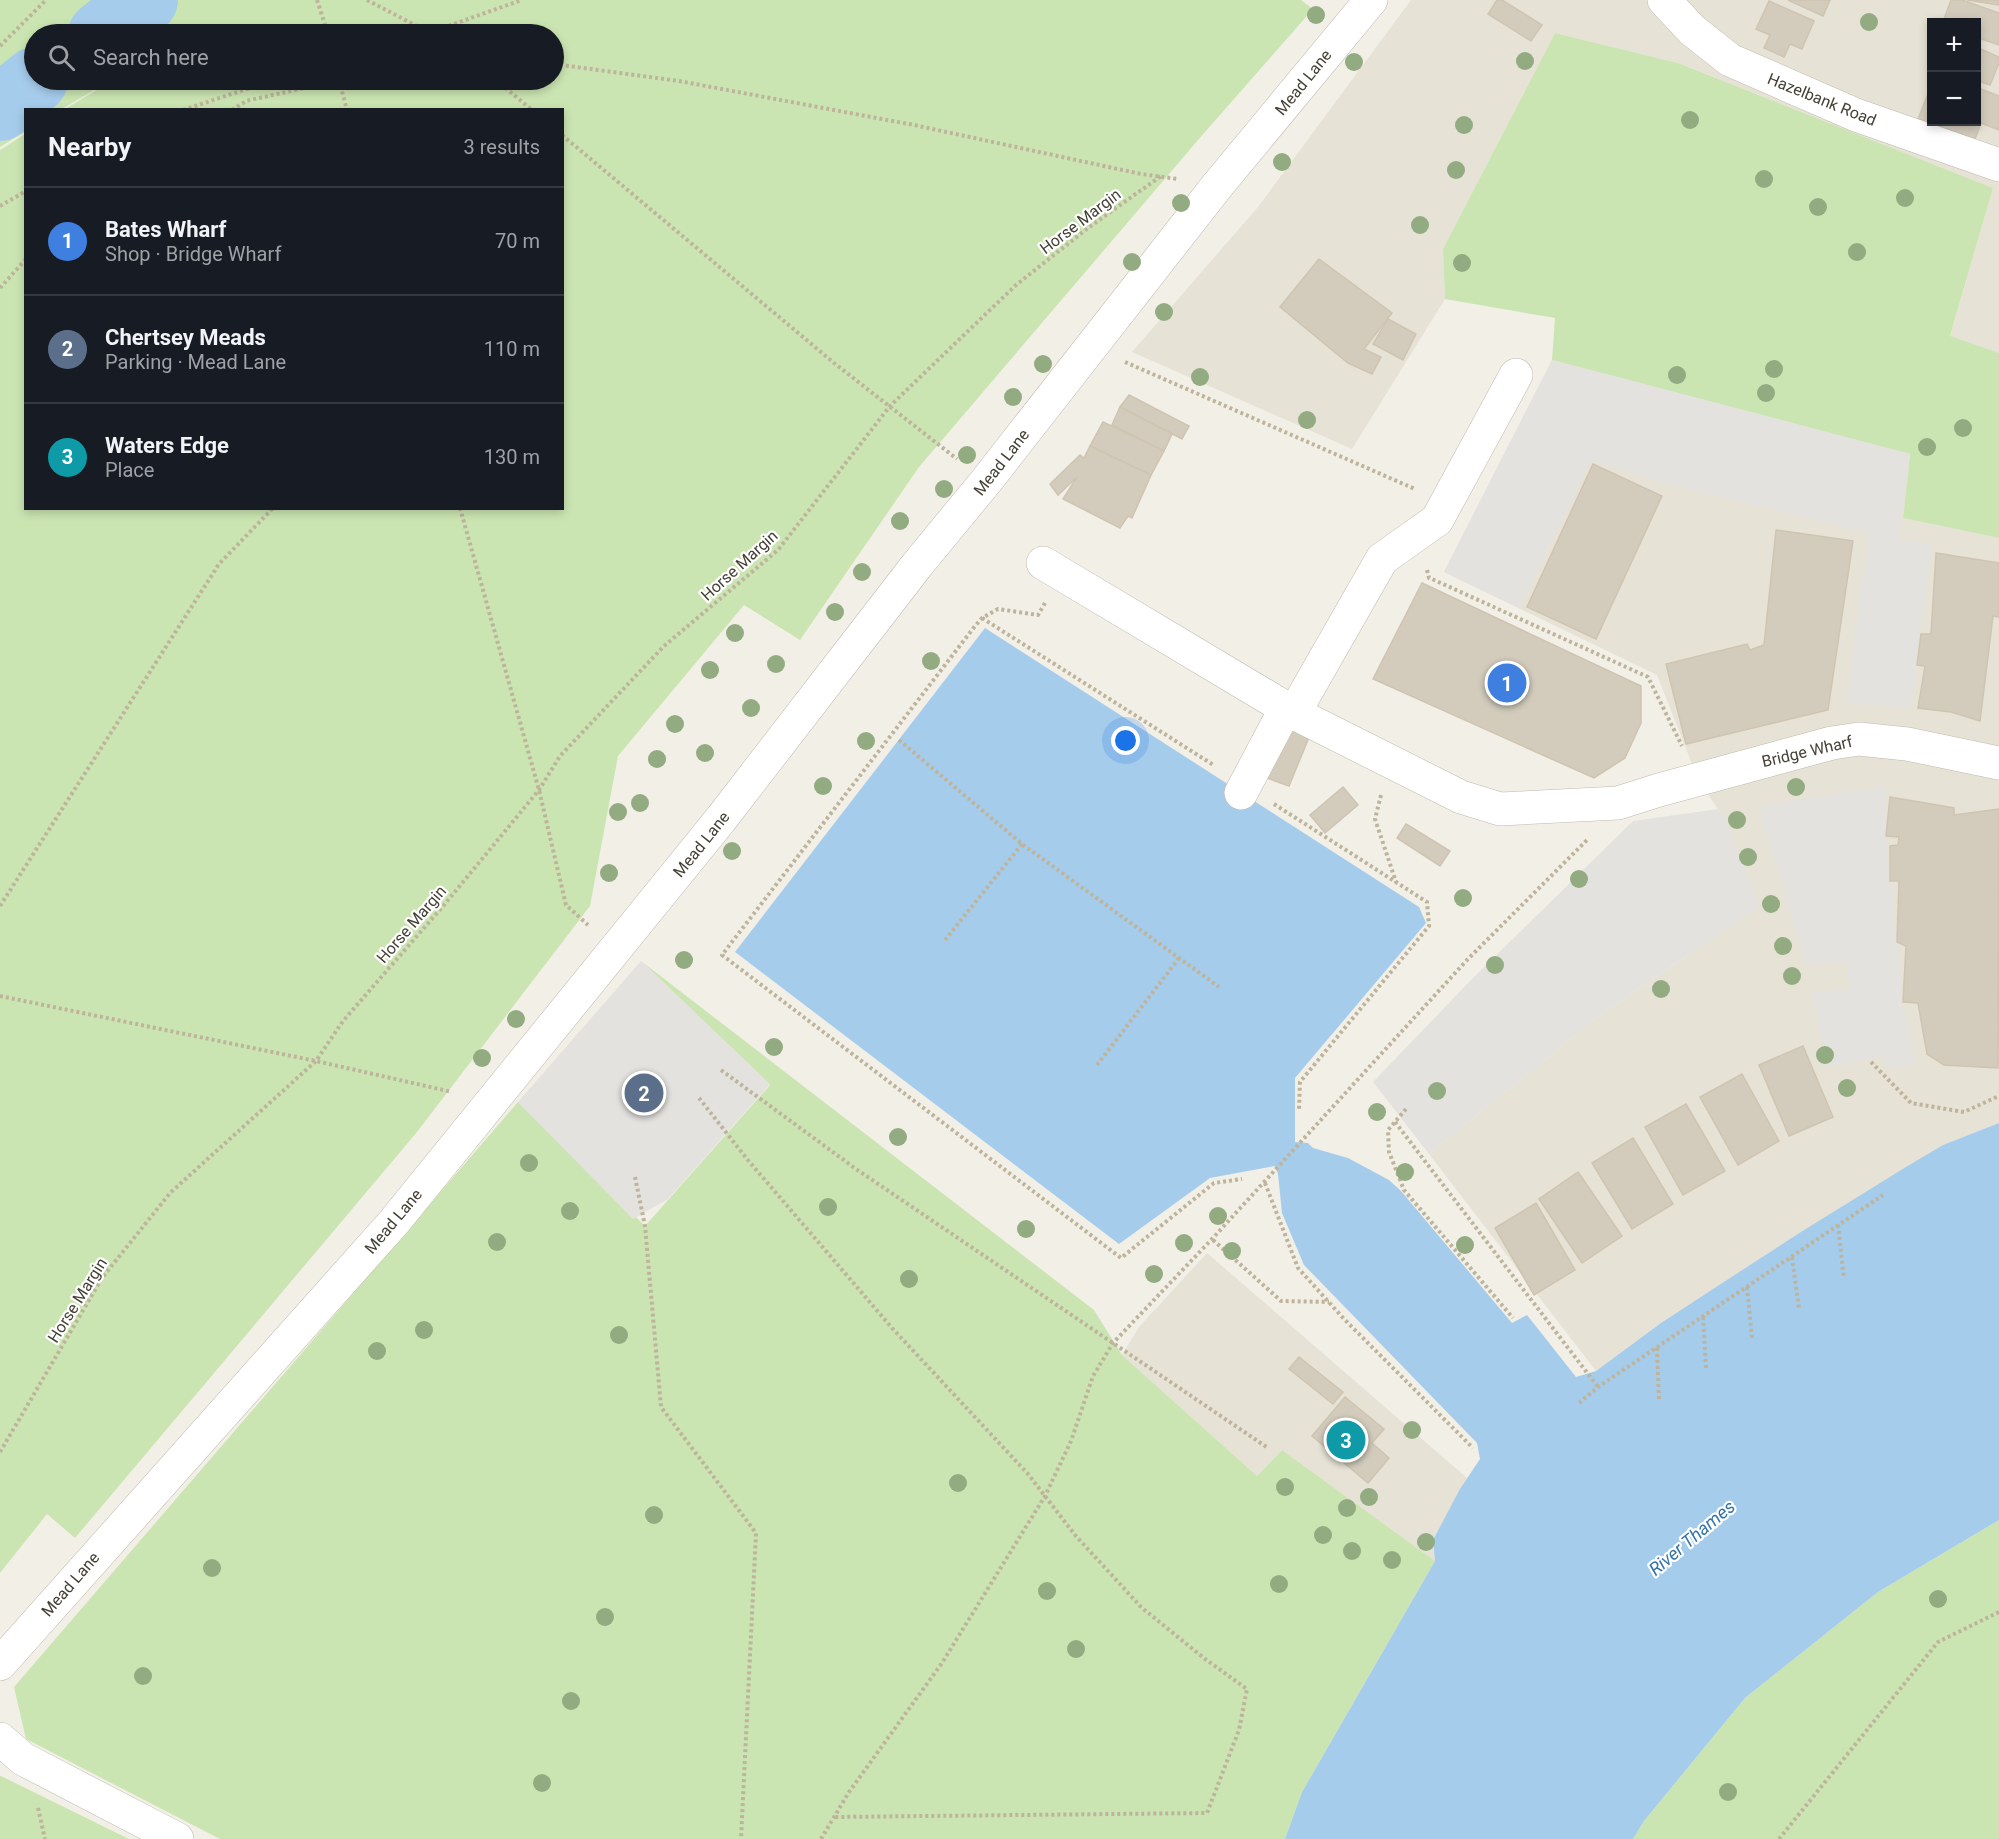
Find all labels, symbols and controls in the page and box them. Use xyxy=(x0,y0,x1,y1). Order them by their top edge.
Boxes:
map controls xyxy=(1927,18,1981,126)
button: + xyxy=(1927,18,1981,72)
search box xyxy=(24,24,564,90)
icon: search xyxy=(45,41,78,74)
text: Search here xyxy=(93,45,209,70)
street label: Mead Lane xyxy=(1271,46,1336,119)
street label: Hazelbank Road xyxy=(1765,69,1879,130)
button: − xyxy=(1927,72,1981,126)
text: Nearby xyxy=(48,132,131,162)
text: 3 results xyxy=(464,135,540,159)
street label: Horse Margin xyxy=(1036,185,1124,258)
text: Bates Wharf xyxy=(105,217,226,242)
text: 1 xyxy=(62,229,73,253)
text: 70 m xyxy=(495,229,540,253)
text: Shop · Bridge Wharf xyxy=(105,242,281,266)
text: Chertsey Meads xyxy=(105,325,266,350)
text: 2 xyxy=(62,337,73,361)
text: 110 m xyxy=(484,337,540,361)
text: Parking · Mead Lane xyxy=(105,350,286,374)
street label: Mead Lane xyxy=(970,425,1033,499)
text: Waters Edge xyxy=(105,433,229,458)
text: 3 xyxy=(62,445,73,469)
text: 130 m xyxy=(484,445,540,469)
text: Place xyxy=(105,458,154,482)
street label: Horse Margin xyxy=(697,526,781,605)
pin: 1 xyxy=(1488,660,1526,706)
your location xyxy=(1111,726,1140,755)
street label: Bridge Wharf xyxy=(1760,732,1855,771)
street label: Mead Lane xyxy=(669,808,734,881)
street label: Horse Margin xyxy=(373,882,450,967)
pin: 2 xyxy=(624,1070,664,1116)
street label: Mead Lane xyxy=(361,1185,426,1258)
street label: Horse Margin xyxy=(44,1254,111,1346)
pin: 3 xyxy=(1326,1418,1366,1462)
water label: River Thames xyxy=(1644,1496,1739,1580)
street label: Mead Lane xyxy=(37,1548,103,1620)

